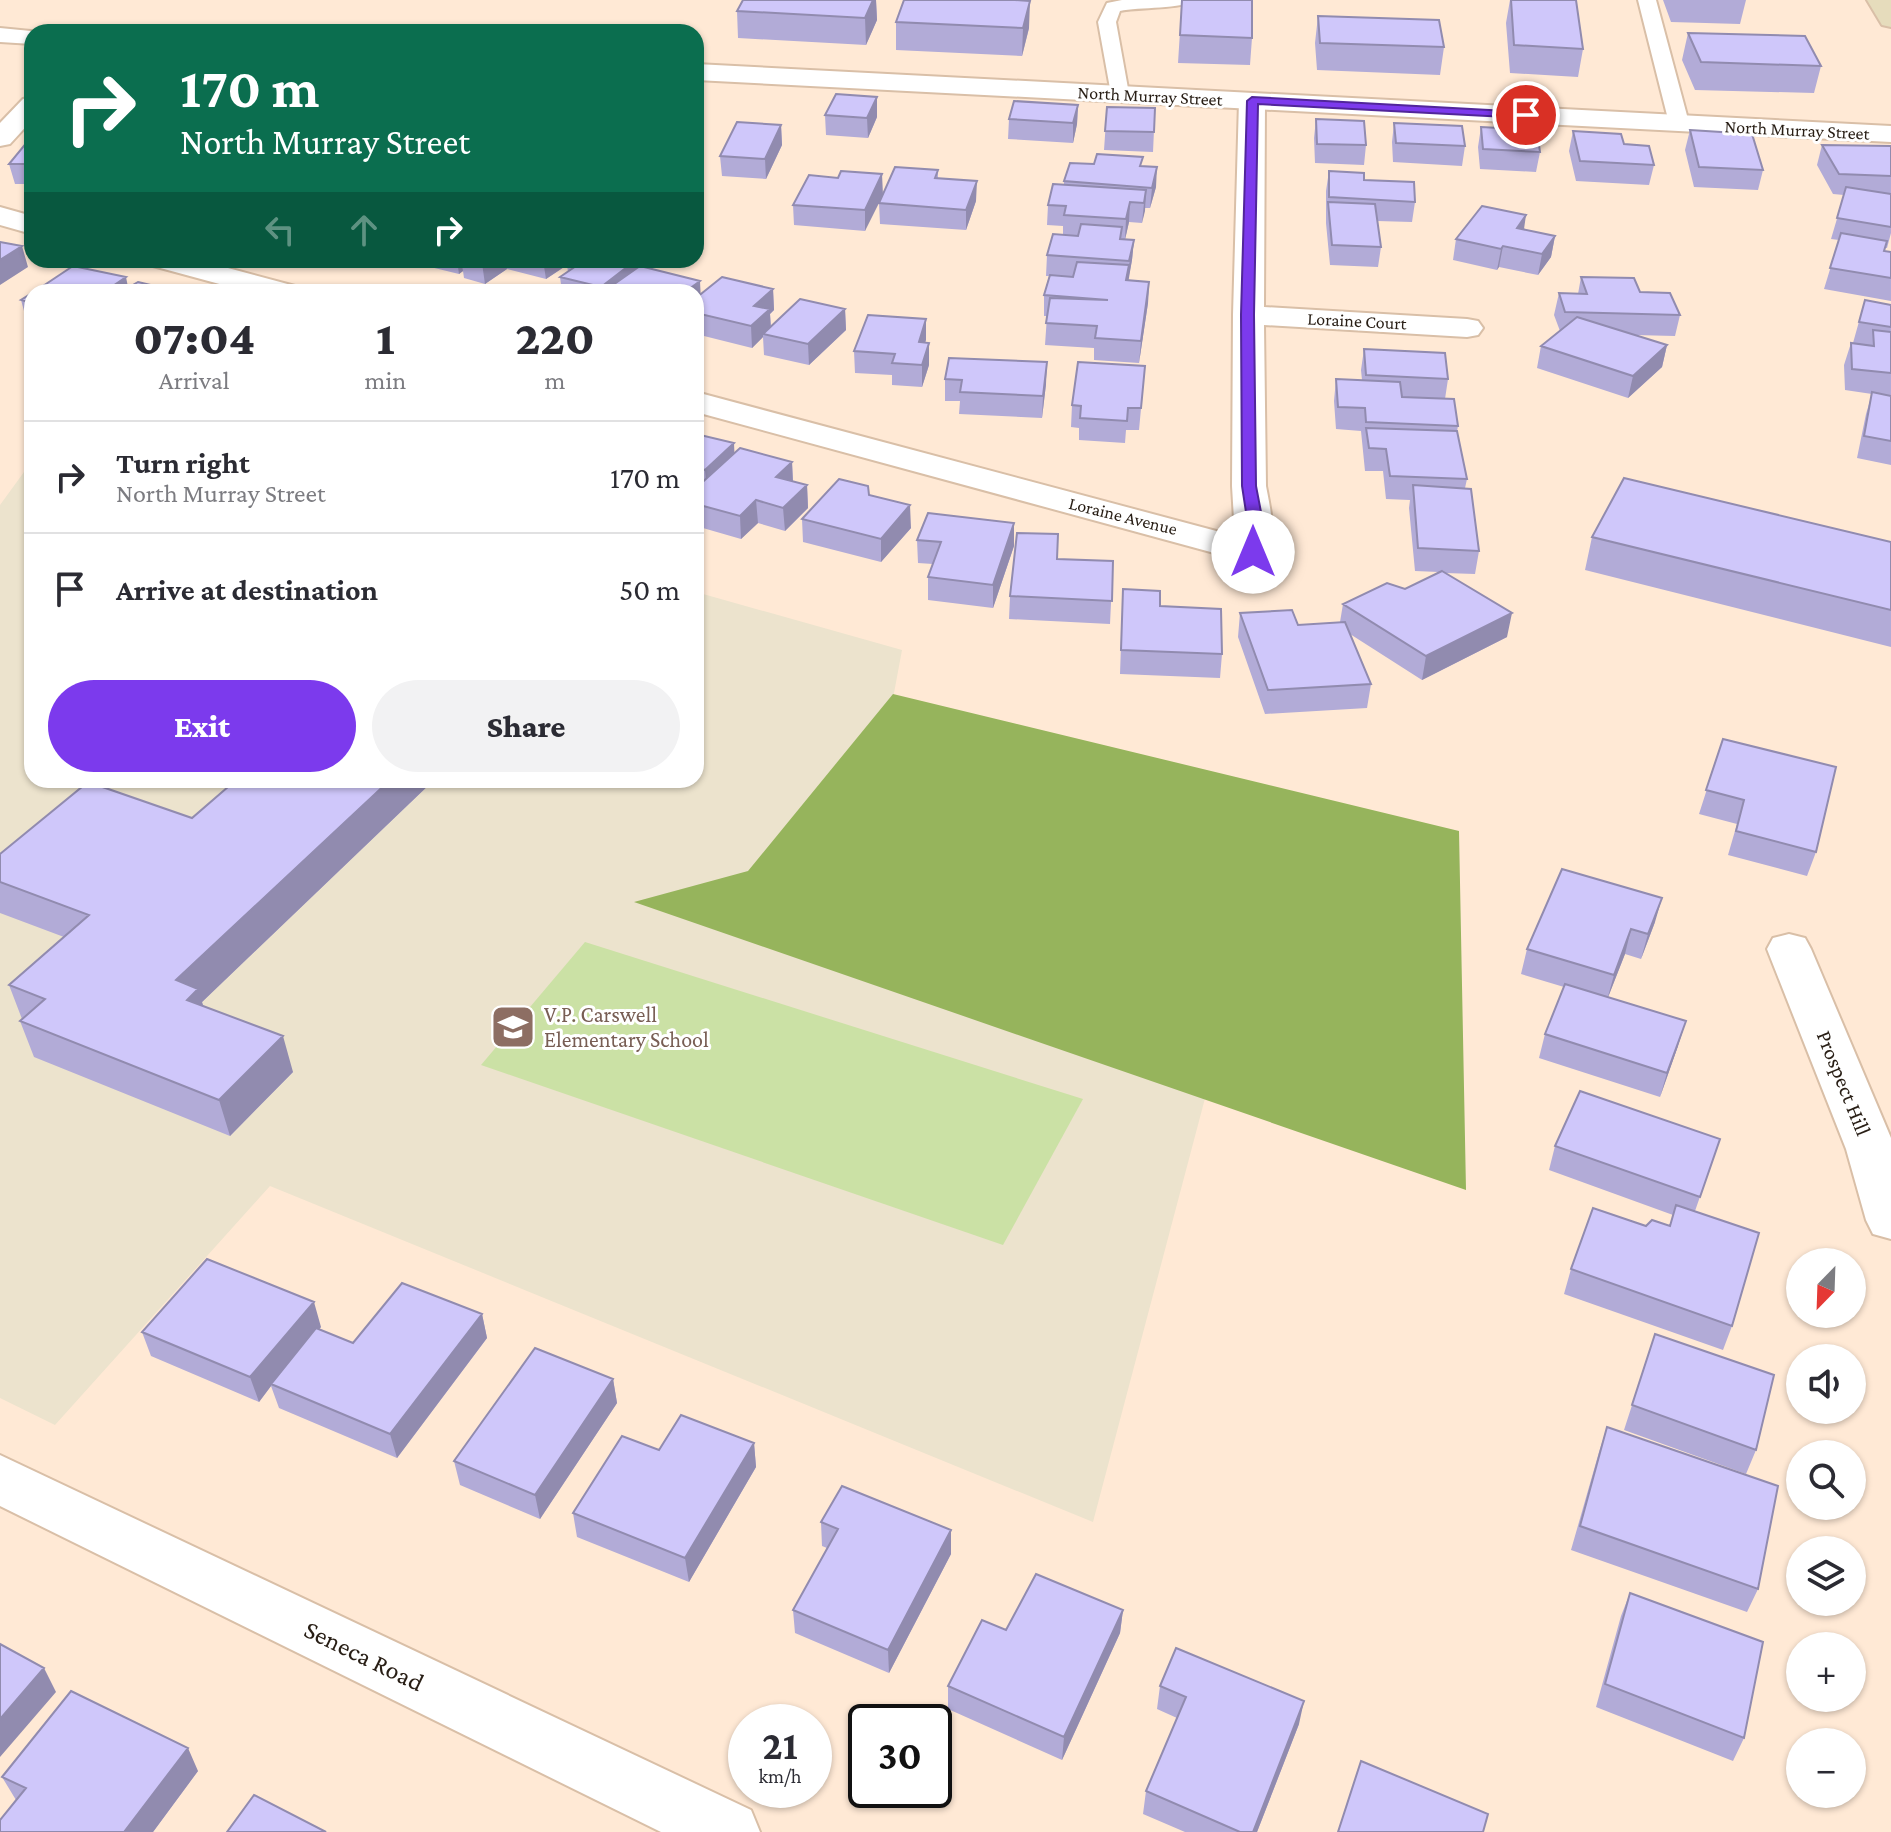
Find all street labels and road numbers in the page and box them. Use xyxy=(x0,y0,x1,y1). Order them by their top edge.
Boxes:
street label: North Murray Street xyxy=(1077,82,1224,110)
street label: North Murray Street xyxy=(1724,116,1871,144)
street label: Loraine Court xyxy=(1307,308,1408,334)
street label: Loraine Avenue xyxy=(1067,493,1179,539)
street label: Prospect Hill xyxy=(1812,1027,1877,1140)
street label: Seneca Road xyxy=(299,1615,429,1698)

